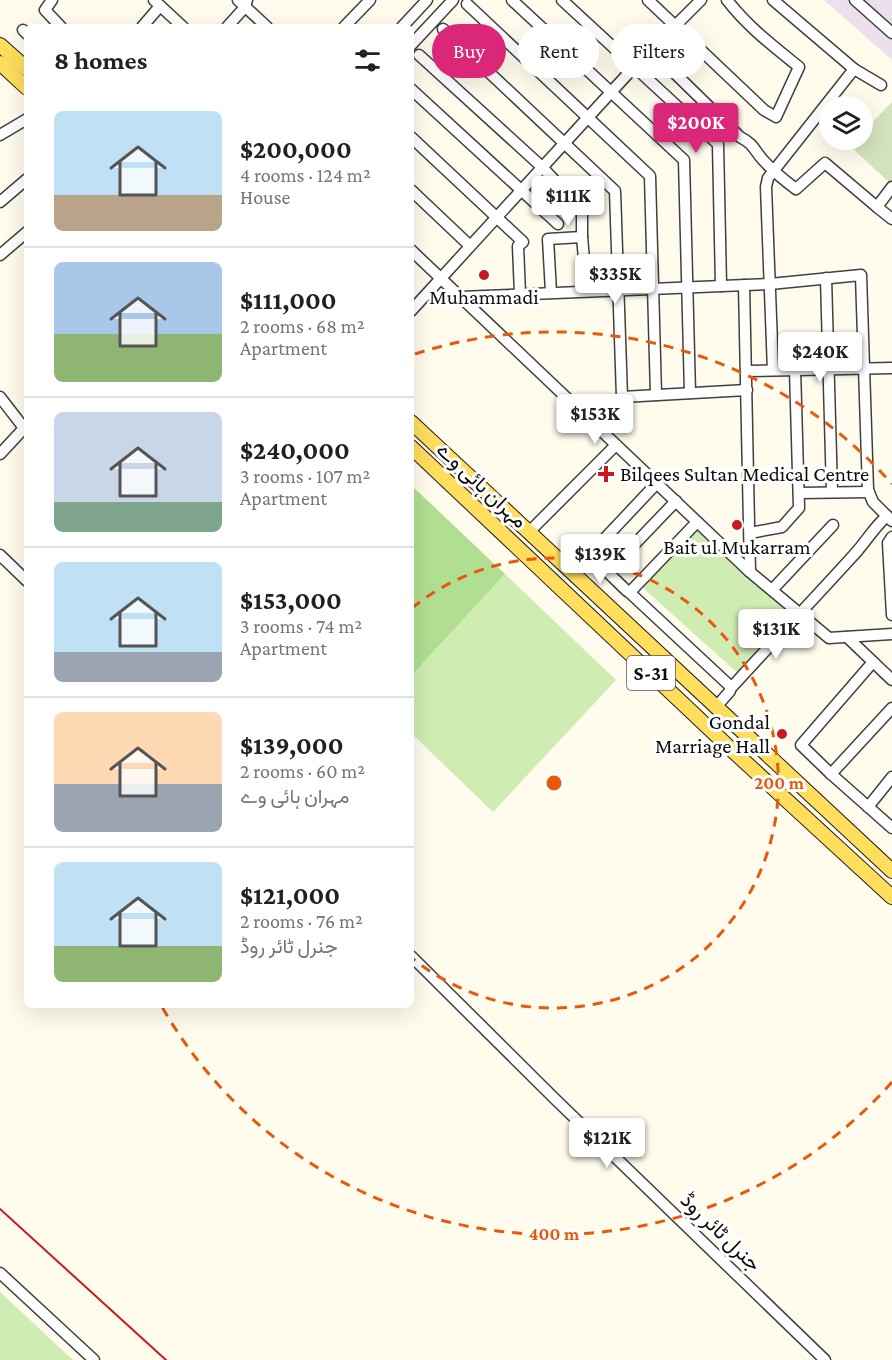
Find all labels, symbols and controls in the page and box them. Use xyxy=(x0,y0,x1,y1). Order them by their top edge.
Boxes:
chip: Buy xyxy=(432,24,506,78)
chip: Rent xyxy=(518,24,599,78)
chip: Filters xyxy=(611,24,706,78)
icon: filters xyxy=(351,44,384,77)
text: 8 homes xyxy=(54,46,147,75)
map controls xyxy=(819,96,873,150)
button: layers xyxy=(819,96,873,150)
pin: $200K xyxy=(654,103,738,154)
text: $200K xyxy=(667,111,725,133)
icon: home xyxy=(102,135,174,207)
text: $200,000 xyxy=(240,135,352,164)
text: 4 rooms · 124 m² xyxy=(240,164,371,186)
pin: $111K xyxy=(526,176,610,227)
text: $111K xyxy=(545,184,591,206)
text: House xyxy=(240,186,290,208)
pin: $335K xyxy=(573,254,657,305)
text: $335K xyxy=(589,262,641,284)
marker: Muhammadi xyxy=(477,268,491,282)
place label: Muhammadi xyxy=(429,285,539,309)
icon: home xyxy=(102,286,174,358)
text: $111,000 xyxy=(240,286,337,315)
text: 2 rooms · 68 m² xyxy=(240,315,365,337)
pin: $240K xyxy=(778,332,862,383)
text: Apartment xyxy=(240,337,327,359)
text: $240K xyxy=(792,340,848,362)
pin: $153K xyxy=(553,394,637,445)
text: $153K xyxy=(570,402,620,424)
icon: home xyxy=(102,436,174,508)
text: $240,000 xyxy=(240,436,350,465)
street label: مہران ہائی وے xyxy=(431,437,532,534)
place label: Bilqees Sultan Medical Centre xyxy=(620,462,869,486)
text: 3 rooms · 107 m² xyxy=(240,465,370,487)
marker: Bilqees Sultan Medical Centre xyxy=(597,465,615,483)
text: Apartment xyxy=(240,487,327,509)
marker: Bait ul Mukarram xyxy=(730,518,744,532)
pin: $139K xyxy=(558,534,642,585)
place label: Bait ul Mukarram xyxy=(663,535,811,559)
text: $139K xyxy=(575,542,625,564)
icon: home xyxy=(102,586,174,658)
text: $153,000 xyxy=(240,586,342,615)
pin: $131K xyxy=(734,609,818,660)
text: 3 rooms · 74 m² xyxy=(240,615,362,637)
text: $131K xyxy=(752,617,800,639)
text: Apartment xyxy=(240,637,327,659)
road number: S-31 xyxy=(627,656,675,690)
place label: Gondal Marriage Hall xyxy=(655,710,770,758)
marker: Gondal Marriage Hall xyxy=(775,727,789,741)
text: $139,000 xyxy=(240,731,343,760)
icon: home xyxy=(102,736,174,808)
text: 2 rooms · 60 m² xyxy=(240,760,365,782)
centre of rings xyxy=(544,773,564,793)
text: 200 m xyxy=(754,773,805,793)
text: مہران ہائی وے xyxy=(240,785,349,807)
text: $121,000 xyxy=(240,881,340,910)
icon: home xyxy=(102,886,174,958)
text: 2 rooms · 76 m² xyxy=(240,910,363,932)
text: جنرل ٹائر روڈ xyxy=(240,935,338,957)
pin: $121K xyxy=(565,1118,649,1169)
text: $121K xyxy=(583,1126,631,1148)
street label: جنرل ٹائر روڈ xyxy=(675,1188,766,1277)
text: 400 m xyxy=(529,1224,580,1244)

